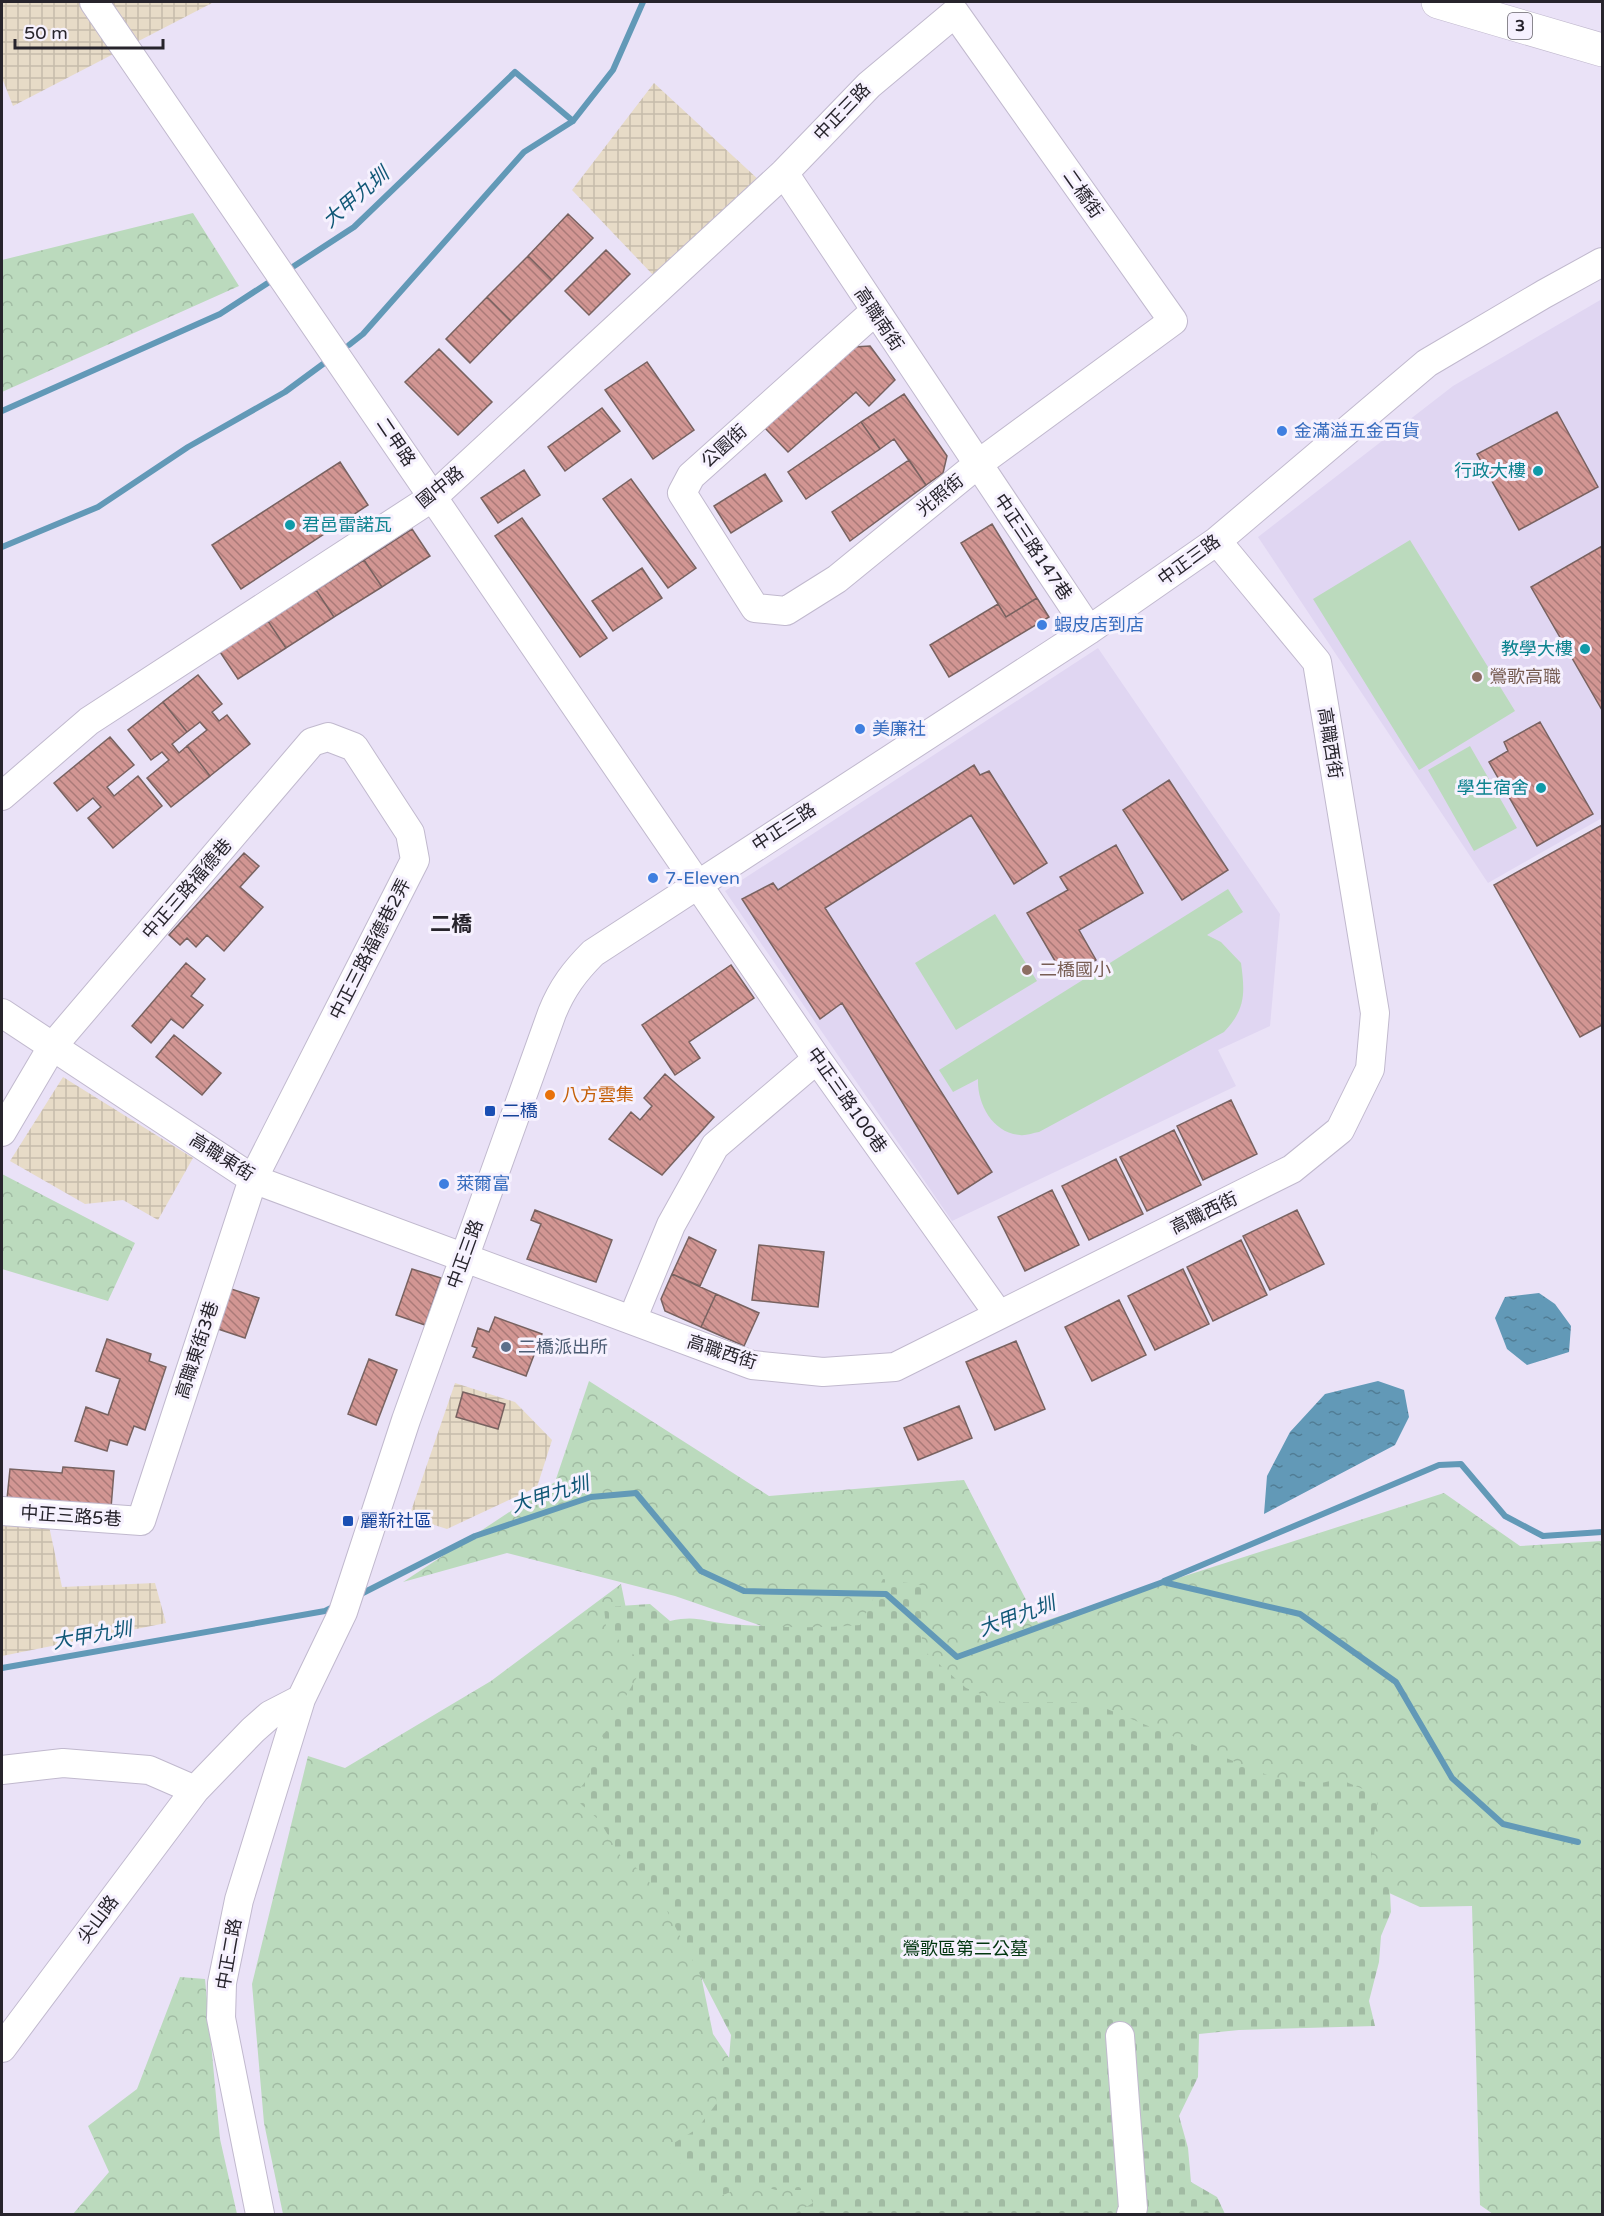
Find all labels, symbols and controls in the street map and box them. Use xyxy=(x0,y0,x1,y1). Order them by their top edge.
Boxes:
scale bar xyxy=(15,12,164,50)
road number: 3 xyxy=(1508,13,1532,39)
text: 50 m xyxy=(24,22,68,44)
street label: 中正三路 xyxy=(809,78,875,146)
water label: 大甲九圳 xyxy=(318,161,396,233)
street label: 二橋街 xyxy=(1059,166,1107,222)
street label: 高職南街 xyxy=(850,283,908,355)
street label: 二甲路 xyxy=(372,413,420,471)
street label: 公園街 xyxy=(697,420,751,472)
place label: 金滿溢五金百貨 xyxy=(1294,420,1420,442)
marker: 金滿溢五金百貨 xyxy=(1275,424,1289,438)
place label: 行政大樓 xyxy=(1454,460,1526,482)
street label: 國中路 xyxy=(412,461,468,513)
marker: 行政大樓 xyxy=(1531,464,1545,478)
street label: 光照街 xyxy=(912,469,968,521)
street label: 中正三路147巷 xyxy=(989,489,1077,605)
place label: 君邑雷諾瓦 xyxy=(302,514,392,536)
marker: 君邑雷諾瓦 xyxy=(283,518,297,532)
street label: 中正三路 xyxy=(1153,530,1225,590)
place label: 蝦皮店到店 xyxy=(1054,614,1144,636)
marker: 蝦皮店到店 xyxy=(1035,618,1049,632)
place label: 教學大樓 xyxy=(1501,638,1573,660)
marker: 教學大樓 xyxy=(1578,642,1592,656)
place label: 鶯歌高職 xyxy=(1489,666,1561,688)
marker: 鶯歌高職 xyxy=(1470,670,1484,684)
street label: 高職西街 xyxy=(1314,706,1346,780)
place label: 美廉社 xyxy=(872,718,926,740)
marker: 美廉社 xyxy=(853,722,867,736)
place label: 學生宿舍 xyxy=(1457,777,1529,799)
marker: 學生宿舍 xyxy=(1534,781,1548,795)
street label: 中正三路 xyxy=(748,798,820,856)
street label: 中正三路福德巷 xyxy=(137,834,237,944)
place label: 7-Eleven xyxy=(665,867,740,889)
marker: 7-Eleven xyxy=(646,871,660,885)
street label: 中正三路福德巷2弄 xyxy=(325,875,415,1023)
district label: 二橋 xyxy=(430,912,472,937)
place label: 二橋國小 xyxy=(1039,959,1111,981)
marker: 二橋國小 xyxy=(1020,963,1034,977)
street label: 中正三路100巷 xyxy=(802,1043,892,1157)
place label: 八方雲集 xyxy=(562,1084,634,1106)
marker: 八方雲集 xyxy=(543,1088,557,1102)
place label: 二橋 xyxy=(502,1100,538,1122)
marker: 二橋 xyxy=(483,1104,497,1118)
street label: 高職東街 xyxy=(186,1129,258,1185)
place label: 萊爾富 xyxy=(456,1173,510,1195)
marker: 萊爾富 xyxy=(437,1177,451,1191)
street label: 高職西街 xyxy=(1167,1187,1241,1239)
street label: 中正三路 xyxy=(442,1216,488,1292)
street label: 高職東街3巷 xyxy=(171,1298,223,1402)
street label: 高職西街 xyxy=(684,1330,760,1374)
place label: 二橋派出所 xyxy=(518,1336,608,1358)
marker: 二橋派出所 xyxy=(499,1340,513,1354)
water label: 大甲九圳 xyxy=(508,1471,595,1518)
street label: 中正三路5巷 xyxy=(20,1501,122,1531)
place label: 麗新社區 xyxy=(360,1510,432,1532)
marker: 麗新社區 xyxy=(341,1514,355,1528)
water label: 大甲九圳 xyxy=(975,1591,1062,1642)
water label: 大甲九圳 xyxy=(51,1617,136,1655)
street label: 尖山路 xyxy=(73,1891,123,1947)
street label: 中正二路 xyxy=(212,1917,246,1991)
park label: 鶯歌區第二公墓 xyxy=(902,1938,1028,1960)

